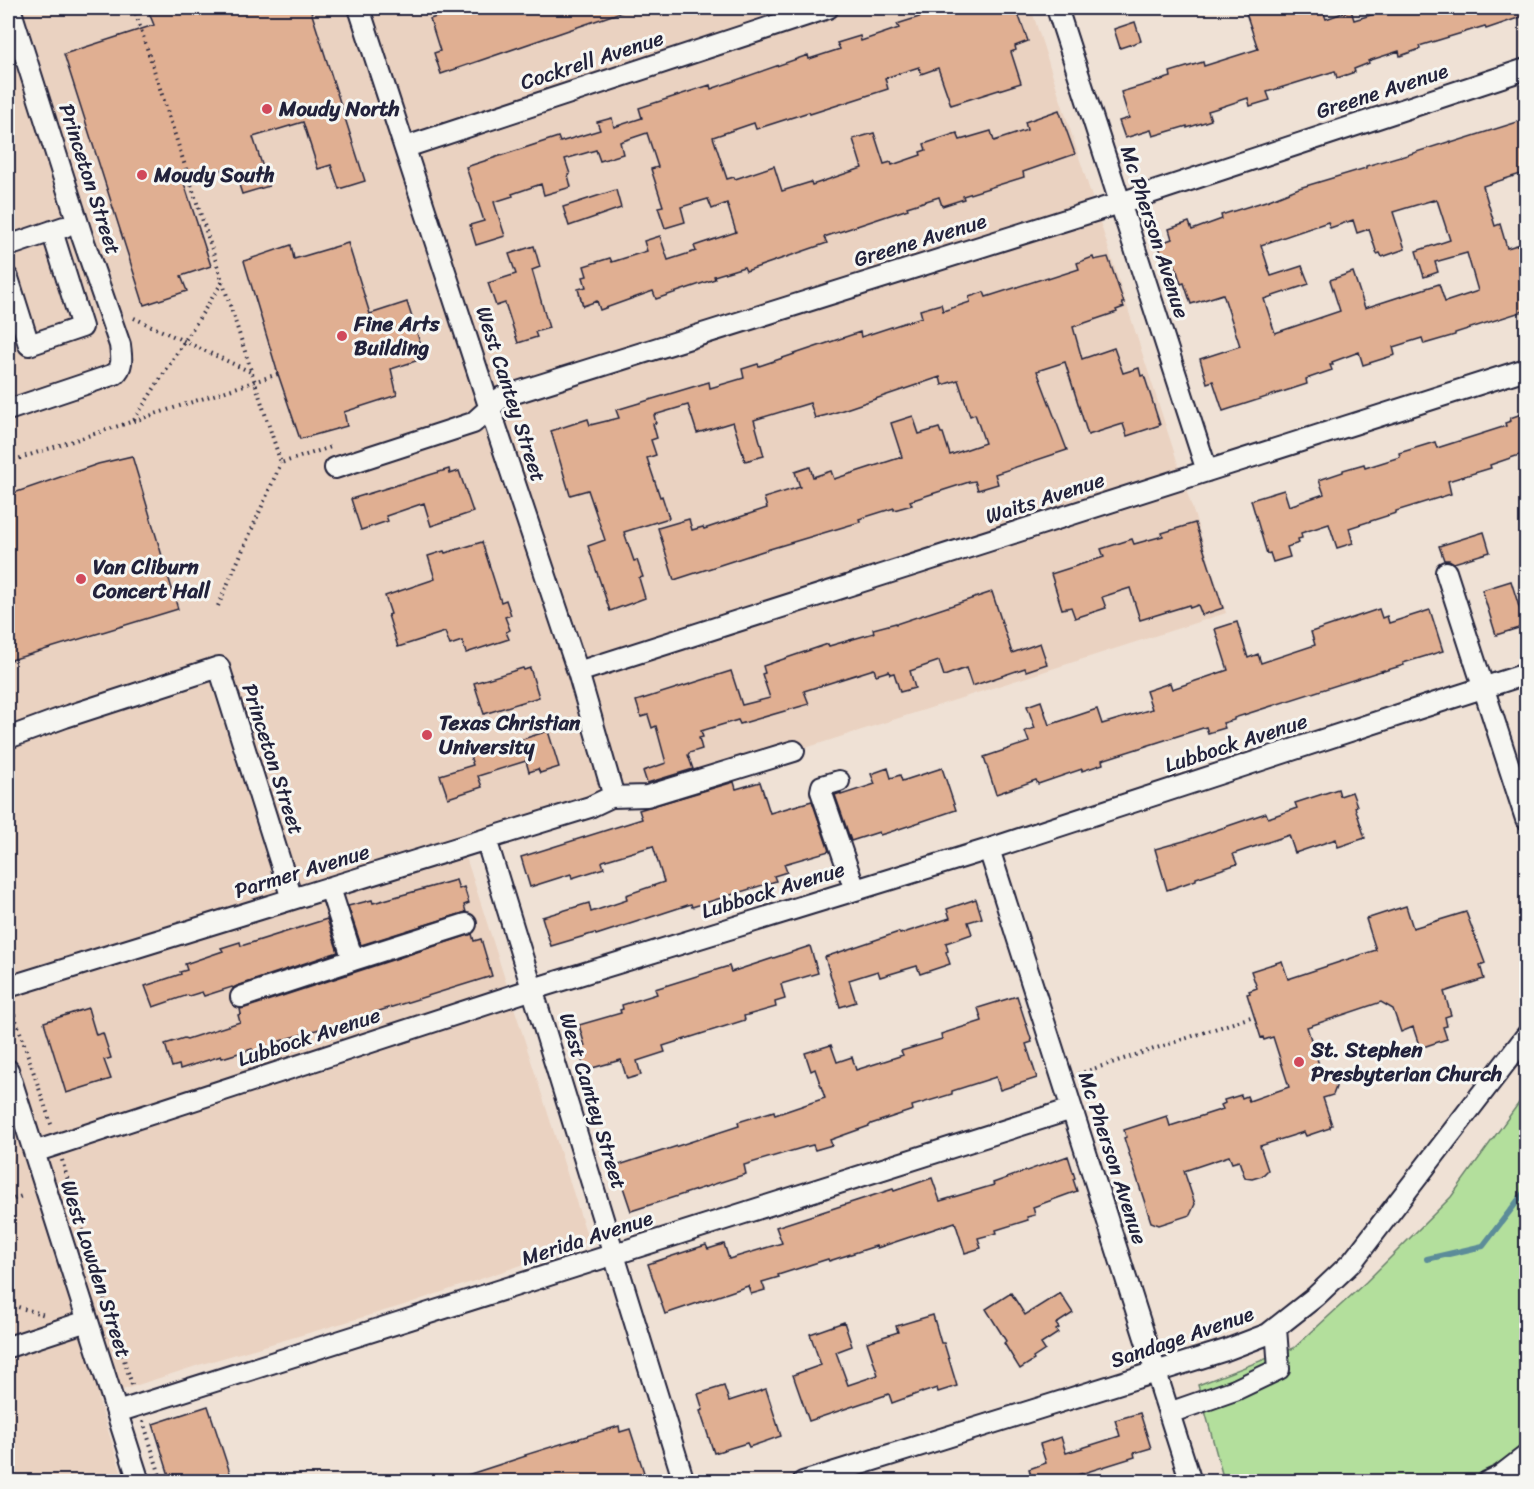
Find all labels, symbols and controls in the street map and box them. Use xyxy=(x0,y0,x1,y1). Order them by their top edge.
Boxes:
street label: Cockrell Avenue xyxy=(515,19,669,101)
street label: Greene Avenue xyxy=(1311,52,1453,130)
place label: Moudy North xyxy=(278,90,399,128)
street label: Princeton Street xyxy=(48,98,132,260)
marker: Moudy North xyxy=(260,102,274,116)
street label: Mc Pherson Avenue xyxy=(1109,141,1201,324)
place label: Moudy South xyxy=(153,156,275,194)
marker: Moudy South xyxy=(135,168,149,182)
street label: Greene Avenue xyxy=(849,202,991,278)
street label: West Cantey Street xyxy=(465,301,557,487)
place label: Fine Arts Building xyxy=(353,305,441,367)
marker: Fine Arts Building xyxy=(335,329,349,343)
street label: Waits Avenue xyxy=(980,461,1110,535)
place label: Van Cliburn Concert Hall xyxy=(92,548,211,610)
marker: Van Cliburn Concert Hall xyxy=(74,572,88,586)
street label: Princeton Street xyxy=(231,678,315,840)
street label: Lubbock Avenue xyxy=(1159,702,1313,784)
place label: Texas Christian University xyxy=(439,704,581,766)
marker: Texas Christian University xyxy=(420,728,434,742)
street label: Parmer Avenue xyxy=(230,832,375,910)
street label: Lubbock Avenue xyxy=(696,850,850,930)
street label: Lubbock Avenue xyxy=(232,996,386,1078)
street label: West Cantey Street xyxy=(548,1008,638,1194)
place label: St. Stephen Presbyterian Church xyxy=(1310,1031,1502,1093)
marker: St. Stephen Presbyterian Church xyxy=(1292,1055,1306,1069)
street label: Mc Pherson Avenue xyxy=(1067,1067,1159,1250)
street label: West Lowden Street xyxy=(49,1175,143,1363)
street label: Merida Avenue xyxy=(516,1199,658,1277)
street label: Sandage Avenue xyxy=(1105,1295,1259,1379)

